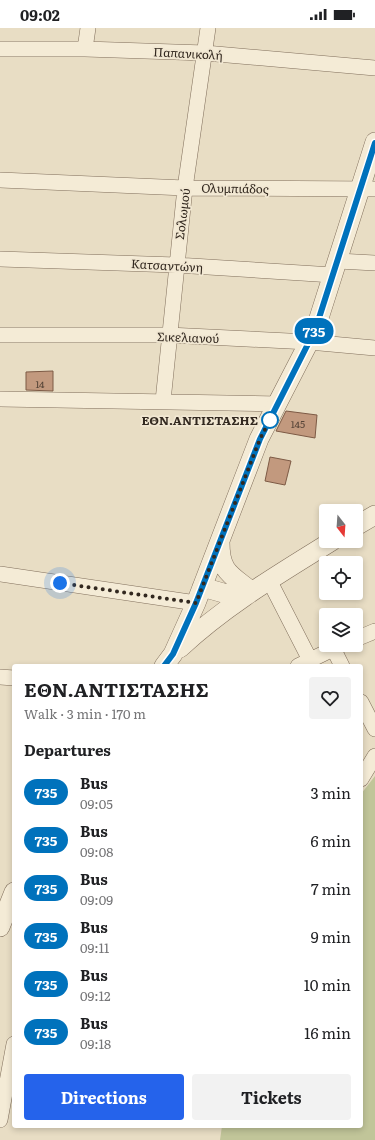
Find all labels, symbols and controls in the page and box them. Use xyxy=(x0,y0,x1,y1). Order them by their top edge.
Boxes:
text: 09:02 xyxy=(20,3,60,26)
street label: Παπανικολή xyxy=(153,42,223,64)
street label: Ολυμπιάδος xyxy=(201,178,269,198)
street label: Σολωμού xyxy=(170,187,194,241)
street label: Κατσαντώνη xyxy=(131,254,203,276)
line badge: 735 xyxy=(291,318,337,344)
text: 735 xyxy=(303,321,325,341)
street label: Σικελιανού xyxy=(157,327,219,347)
house number: 14 xyxy=(35,376,45,391)
place label: ΕΘΝ.ΑΝΤΙΣΤΑΣΗΣ xyxy=(141,411,258,429)
marker: ΕΘΝ.ΑΝΤΙΣΤΑΣΗΣ xyxy=(261,411,279,429)
house number: 145 xyxy=(291,416,305,431)
north arrow xyxy=(319,504,363,548)
map controls xyxy=(319,504,363,652)
button: locate xyxy=(319,556,363,600)
your location xyxy=(50,573,70,593)
button: layers xyxy=(319,608,363,652)
text: ΕΘΝ.ΑΝΤΙΣΤΑΣΗΣ xyxy=(24,675,209,703)
button: heart xyxy=(309,677,351,719)
text: Walk · 3 min · 170 m xyxy=(24,704,146,723)
text: Departures xyxy=(24,738,111,761)
text: Bus xyxy=(80,771,108,794)
text: 3 min xyxy=(310,781,351,804)
text: 735 xyxy=(35,782,57,802)
text: 09:05 xyxy=(80,794,113,813)
text: Bus xyxy=(80,819,108,842)
text: 6 min xyxy=(310,829,351,852)
text: 735 xyxy=(35,830,57,850)
text: 09:08 xyxy=(80,842,113,861)
text: Bus xyxy=(80,867,108,890)
text: 7 min xyxy=(311,877,351,900)
text: 735 xyxy=(35,878,57,898)
text: 09:09 xyxy=(80,890,113,909)
text: Bus xyxy=(80,915,108,938)
text: 9 min xyxy=(311,925,351,948)
text: 735 xyxy=(35,926,57,946)
text: 09:11 xyxy=(80,938,109,957)
text: Bus xyxy=(80,963,108,986)
text: 10 min xyxy=(304,973,351,996)
text: 735 xyxy=(35,974,57,994)
text: 09:12 xyxy=(80,986,111,1005)
text: Bus xyxy=(80,1011,108,1034)
text: 16 min xyxy=(304,1021,351,1044)
text: 735 xyxy=(35,1022,57,1042)
text: 09:18 xyxy=(80,1034,111,1053)
button: Directions xyxy=(24,1074,184,1120)
button: Tickets xyxy=(192,1074,351,1120)

